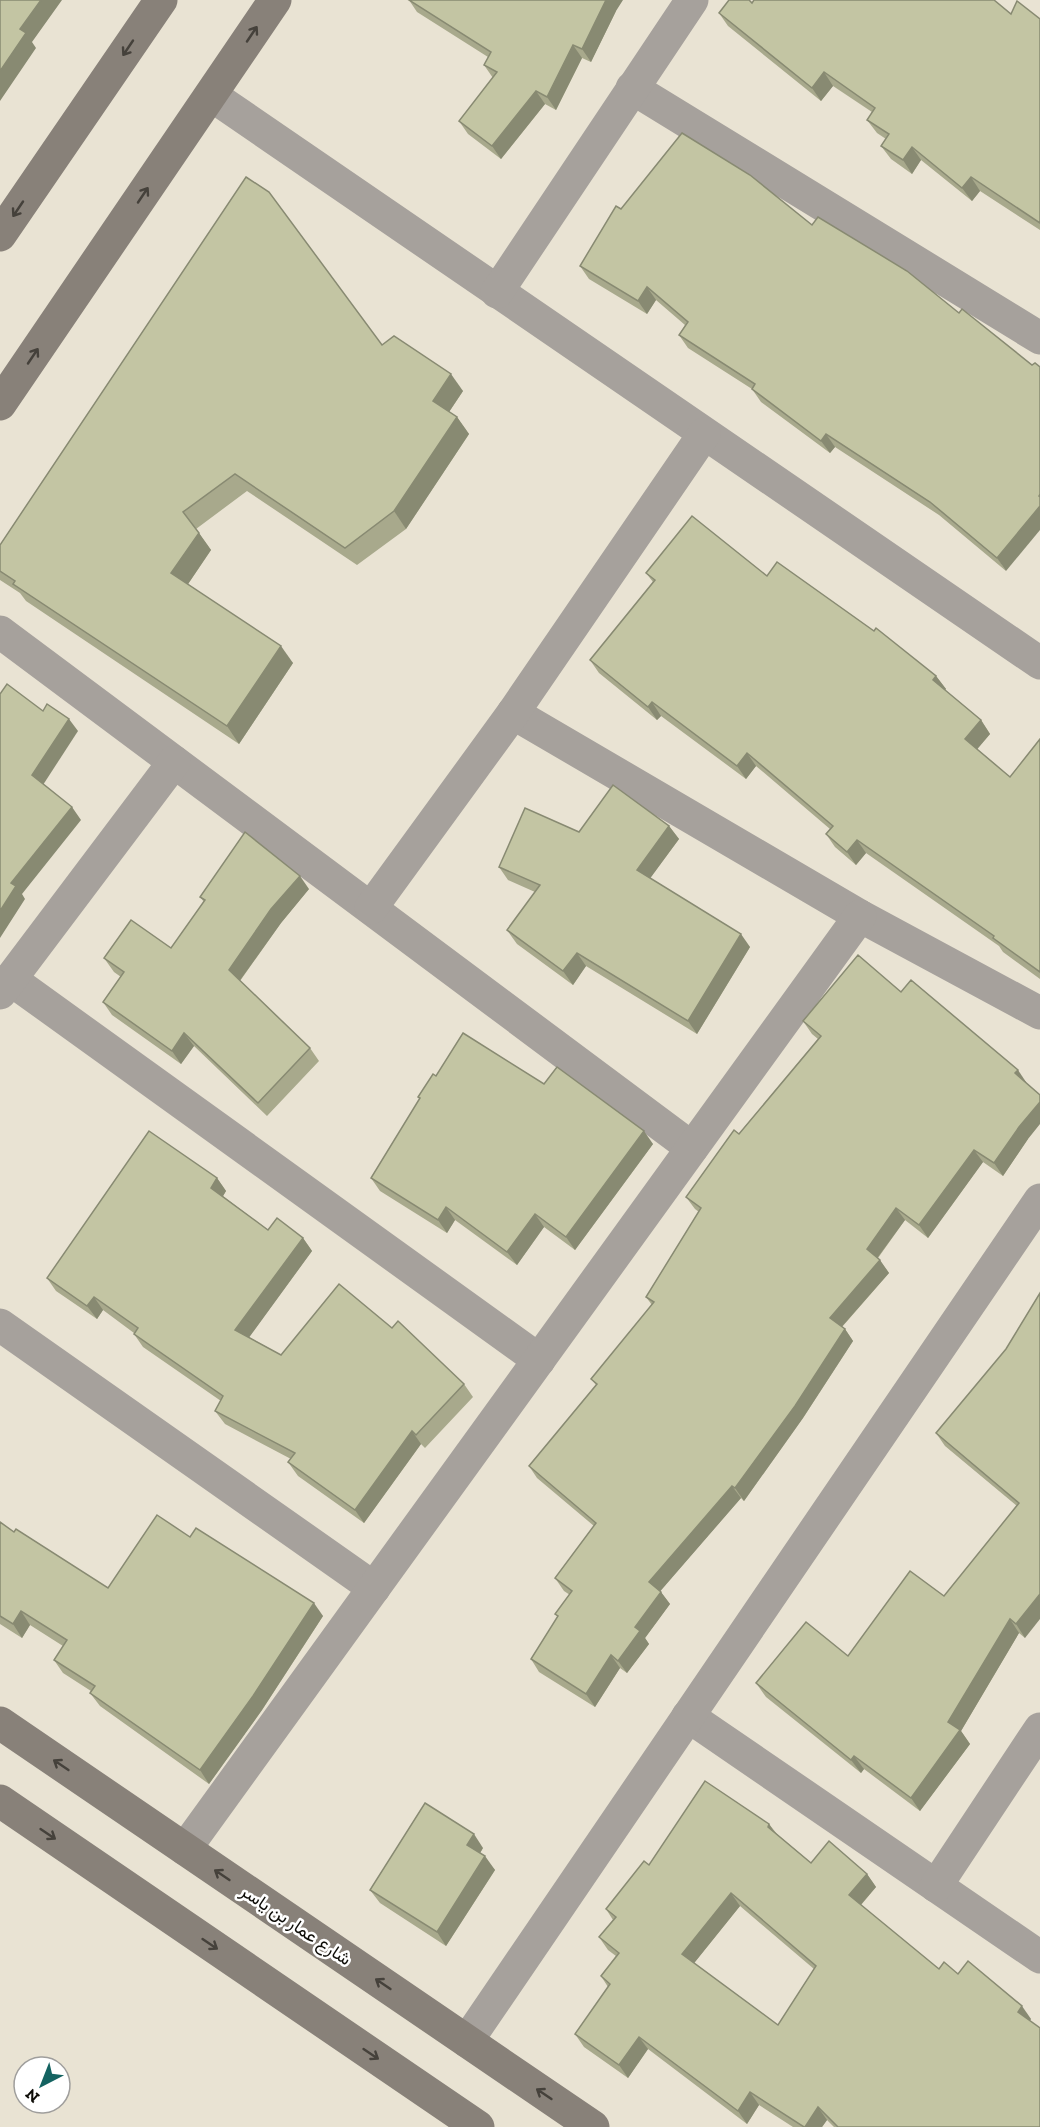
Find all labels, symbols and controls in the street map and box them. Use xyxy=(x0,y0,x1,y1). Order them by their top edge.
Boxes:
one-way arrow xyxy=(246,25,259,42)
one-way arrow xyxy=(122,40,134,56)
one-way arrow xyxy=(137,187,149,203)
one-way arrow xyxy=(12,200,24,217)
one-way arrow xyxy=(27,348,39,365)
one-way arrow xyxy=(53,1759,70,1771)
one-way arrow xyxy=(40,1828,56,1840)
one-way arrow xyxy=(214,1869,231,1881)
street label: شارع عمار بن ياسر xyxy=(235,1879,356,1971)
one-way arrow xyxy=(201,1938,217,1950)
one-way arrow xyxy=(376,1978,392,1990)
one-way arrow xyxy=(362,2048,378,2060)
north arrow xyxy=(12,2055,72,2115)
text: N xyxy=(21,2085,43,2107)
one-way arrow xyxy=(537,2088,553,2100)

